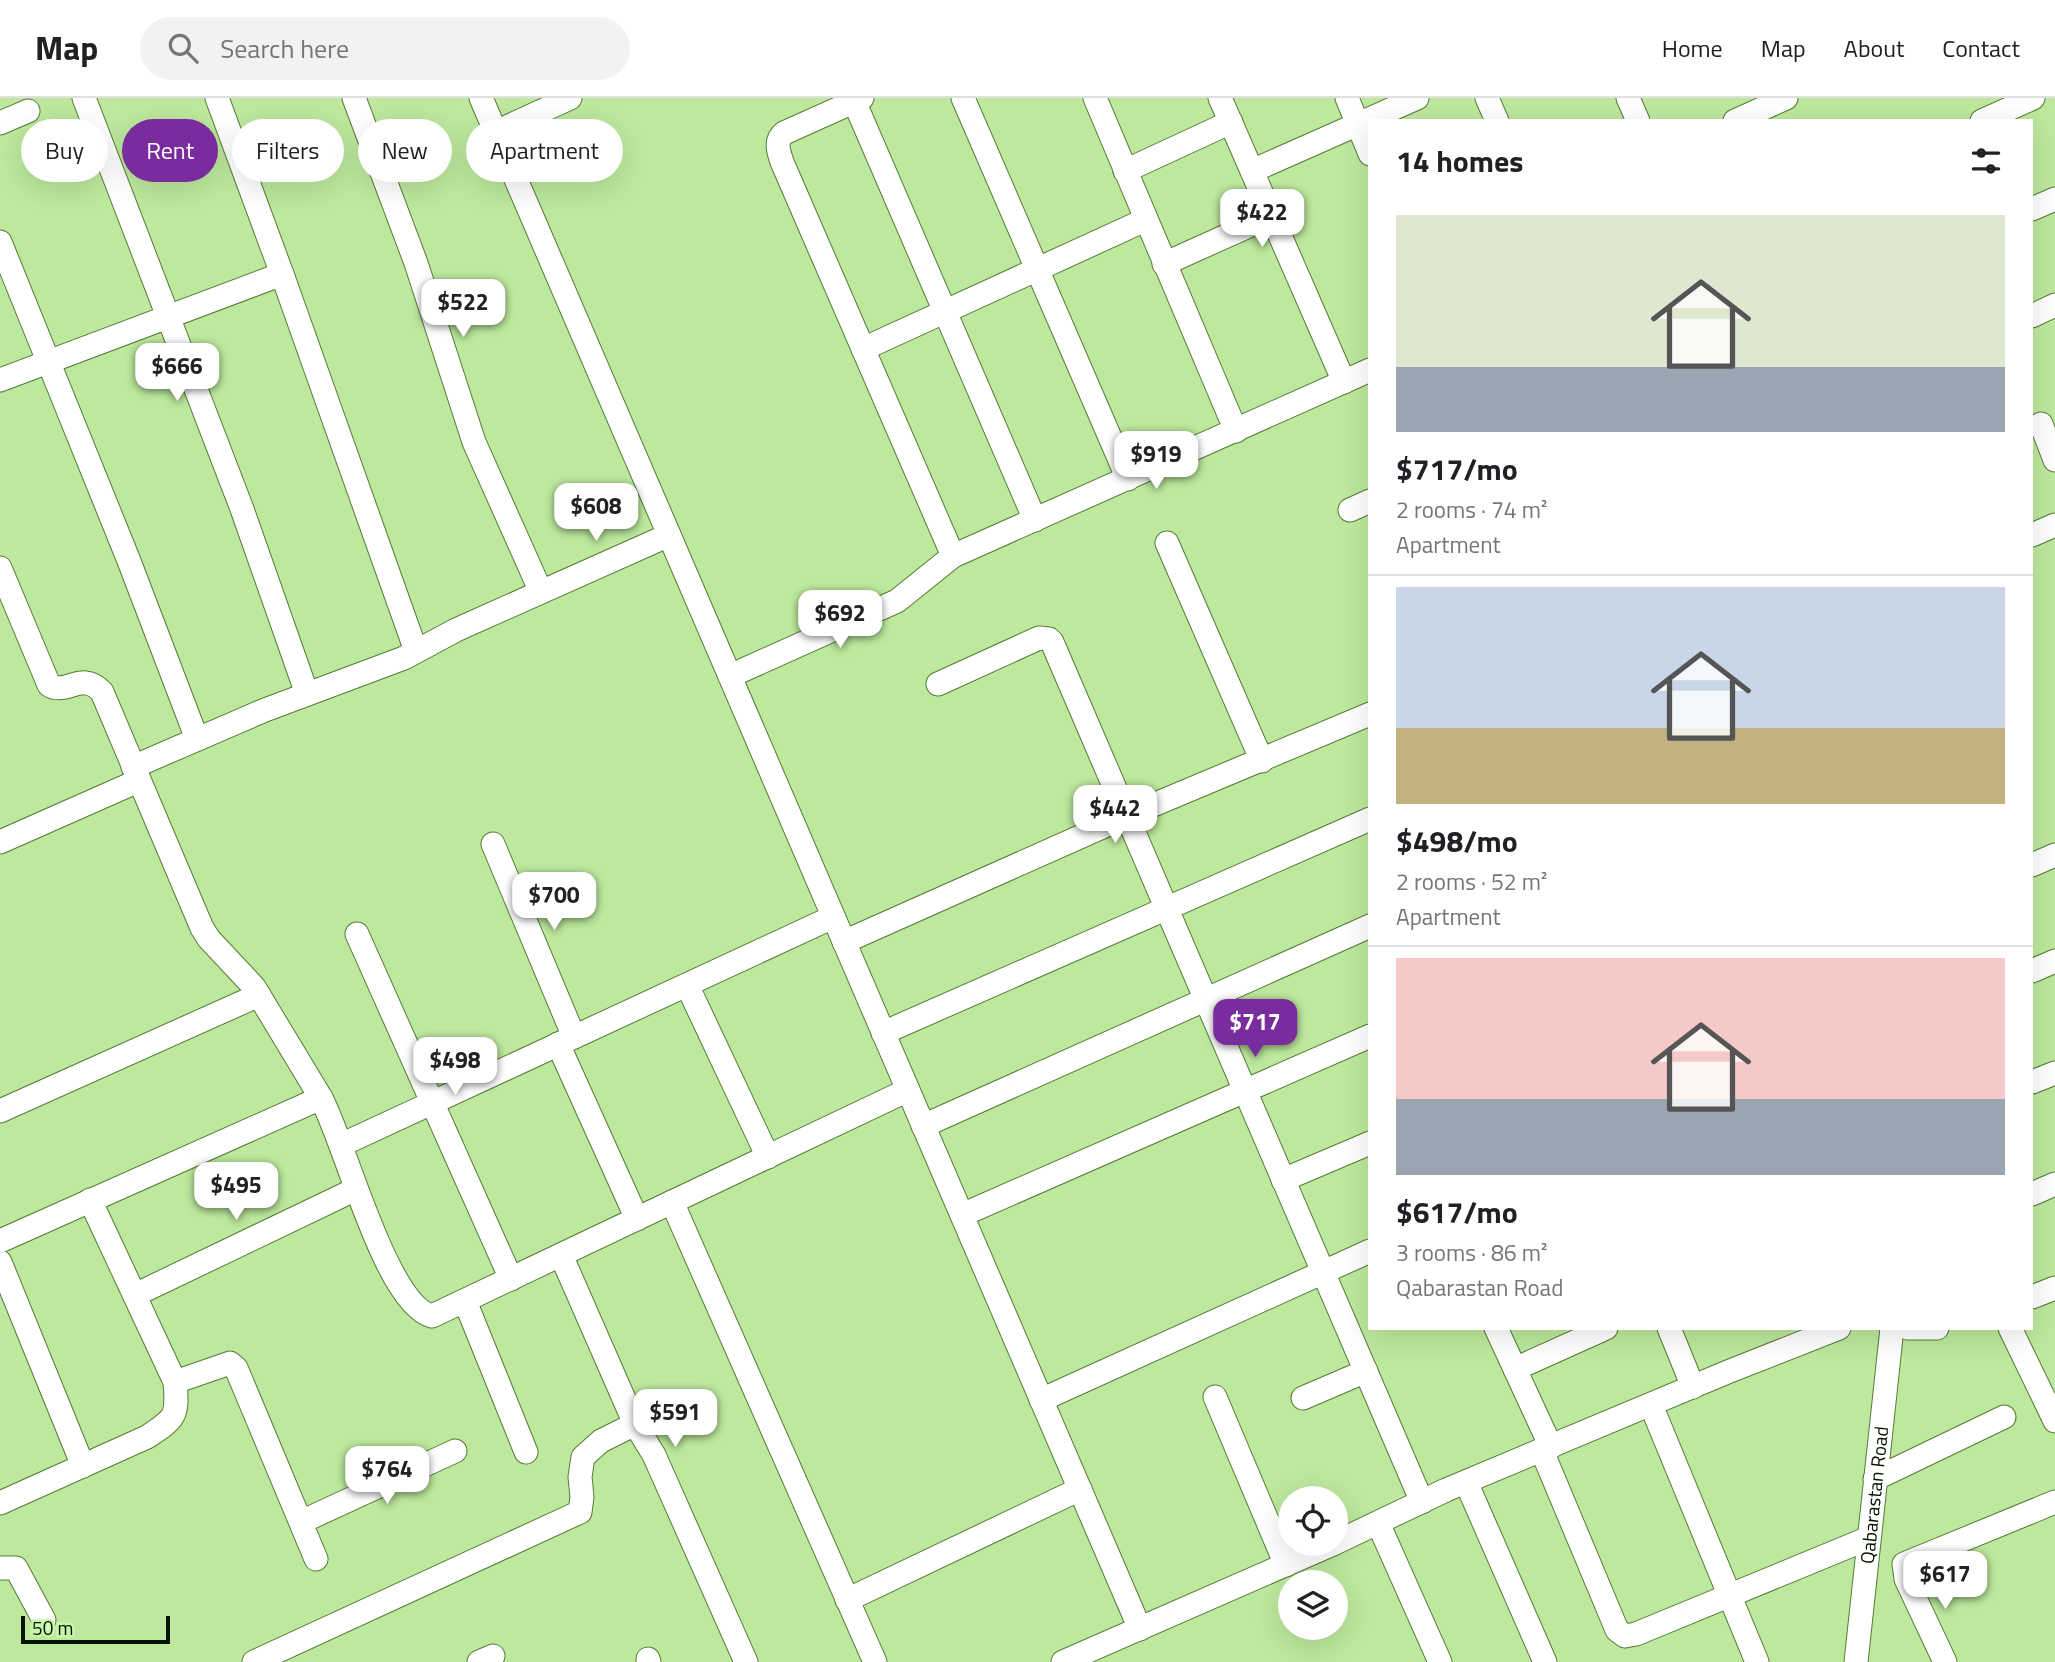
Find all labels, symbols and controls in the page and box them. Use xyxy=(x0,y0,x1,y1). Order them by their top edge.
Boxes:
search box xyxy=(140,17,630,80)
text: Map xyxy=(35,23,98,73)
icon: search xyxy=(164,29,202,67)
text: Search here xyxy=(220,29,349,68)
text: Home xyxy=(1662,30,1723,66)
text: Map xyxy=(1761,30,1806,66)
text: About xyxy=(1844,30,1904,66)
text: Contact xyxy=(1942,30,2020,66)
chip: Buy xyxy=(21,119,108,182)
chip: Rent xyxy=(122,119,218,182)
chip: Filters xyxy=(232,119,344,182)
chip: New xyxy=(358,119,452,182)
chip: Apartment xyxy=(466,119,623,182)
text: 14 homes xyxy=(1396,138,1523,184)
icon: filters xyxy=(1967,142,2005,180)
pin: $422 xyxy=(1221,190,1303,249)
text: $422 xyxy=(1236,194,1288,229)
icon: home xyxy=(1638,261,1764,387)
pin: $522 xyxy=(422,280,504,339)
text: $522 xyxy=(437,284,489,319)
pin: $666 xyxy=(136,344,218,403)
text: $666 xyxy=(151,348,203,383)
pin: $919 xyxy=(1115,432,1197,491)
text: $919 xyxy=(1130,436,1182,471)
text: $717/mo xyxy=(1396,446,1518,492)
pin: $608 xyxy=(555,484,637,543)
text: $608 xyxy=(570,488,622,523)
text: 2 rooms · 74 m² xyxy=(1396,492,1547,527)
text: Apartment xyxy=(1396,527,1501,562)
pin: $692 xyxy=(799,590,881,650)
text: $692 xyxy=(814,595,866,630)
icon: home xyxy=(1638,633,1764,759)
pin: $442 xyxy=(1074,786,1156,845)
text: $442 xyxy=(1089,790,1141,825)
text: $498/mo xyxy=(1396,818,1518,864)
text: 2 rooms · 52 m² xyxy=(1396,864,1547,899)
pin: $700 xyxy=(513,872,595,932)
text: $700 xyxy=(528,877,580,912)
text: Apartment xyxy=(1396,899,1501,934)
pin: $717 xyxy=(1214,1000,1296,1059)
text: $717 xyxy=(1229,1004,1281,1039)
icon: home xyxy=(1638,1004,1764,1130)
pin: $498 xyxy=(414,1038,496,1097)
text: $498 xyxy=(429,1042,481,1077)
pin: $495 xyxy=(195,1162,277,1222)
text: $495 xyxy=(210,1167,262,1202)
text: $617/mo xyxy=(1396,1189,1518,1235)
text: 3 rooms · 86 m² xyxy=(1396,1235,1547,1270)
text: Qabarastan Road xyxy=(1396,1270,1563,1305)
pin: $591 xyxy=(634,1390,716,1449)
text: $591 xyxy=(649,1394,701,1429)
street label: Qabarastan Road xyxy=(1852,1425,1895,1565)
pin: $764 xyxy=(346,1446,428,1506)
text: $764 xyxy=(361,1451,413,1486)
map controls xyxy=(1278,1486,1348,1640)
button: locate xyxy=(1278,1486,1348,1556)
pin: $617 xyxy=(1904,1552,1986,1611)
text: $617 xyxy=(1919,1556,1971,1591)
button: layers xyxy=(1278,1570,1348,1640)
scale bar xyxy=(21,1613,170,1645)
text: 50 m xyxy=(32,1613,73,1642)

